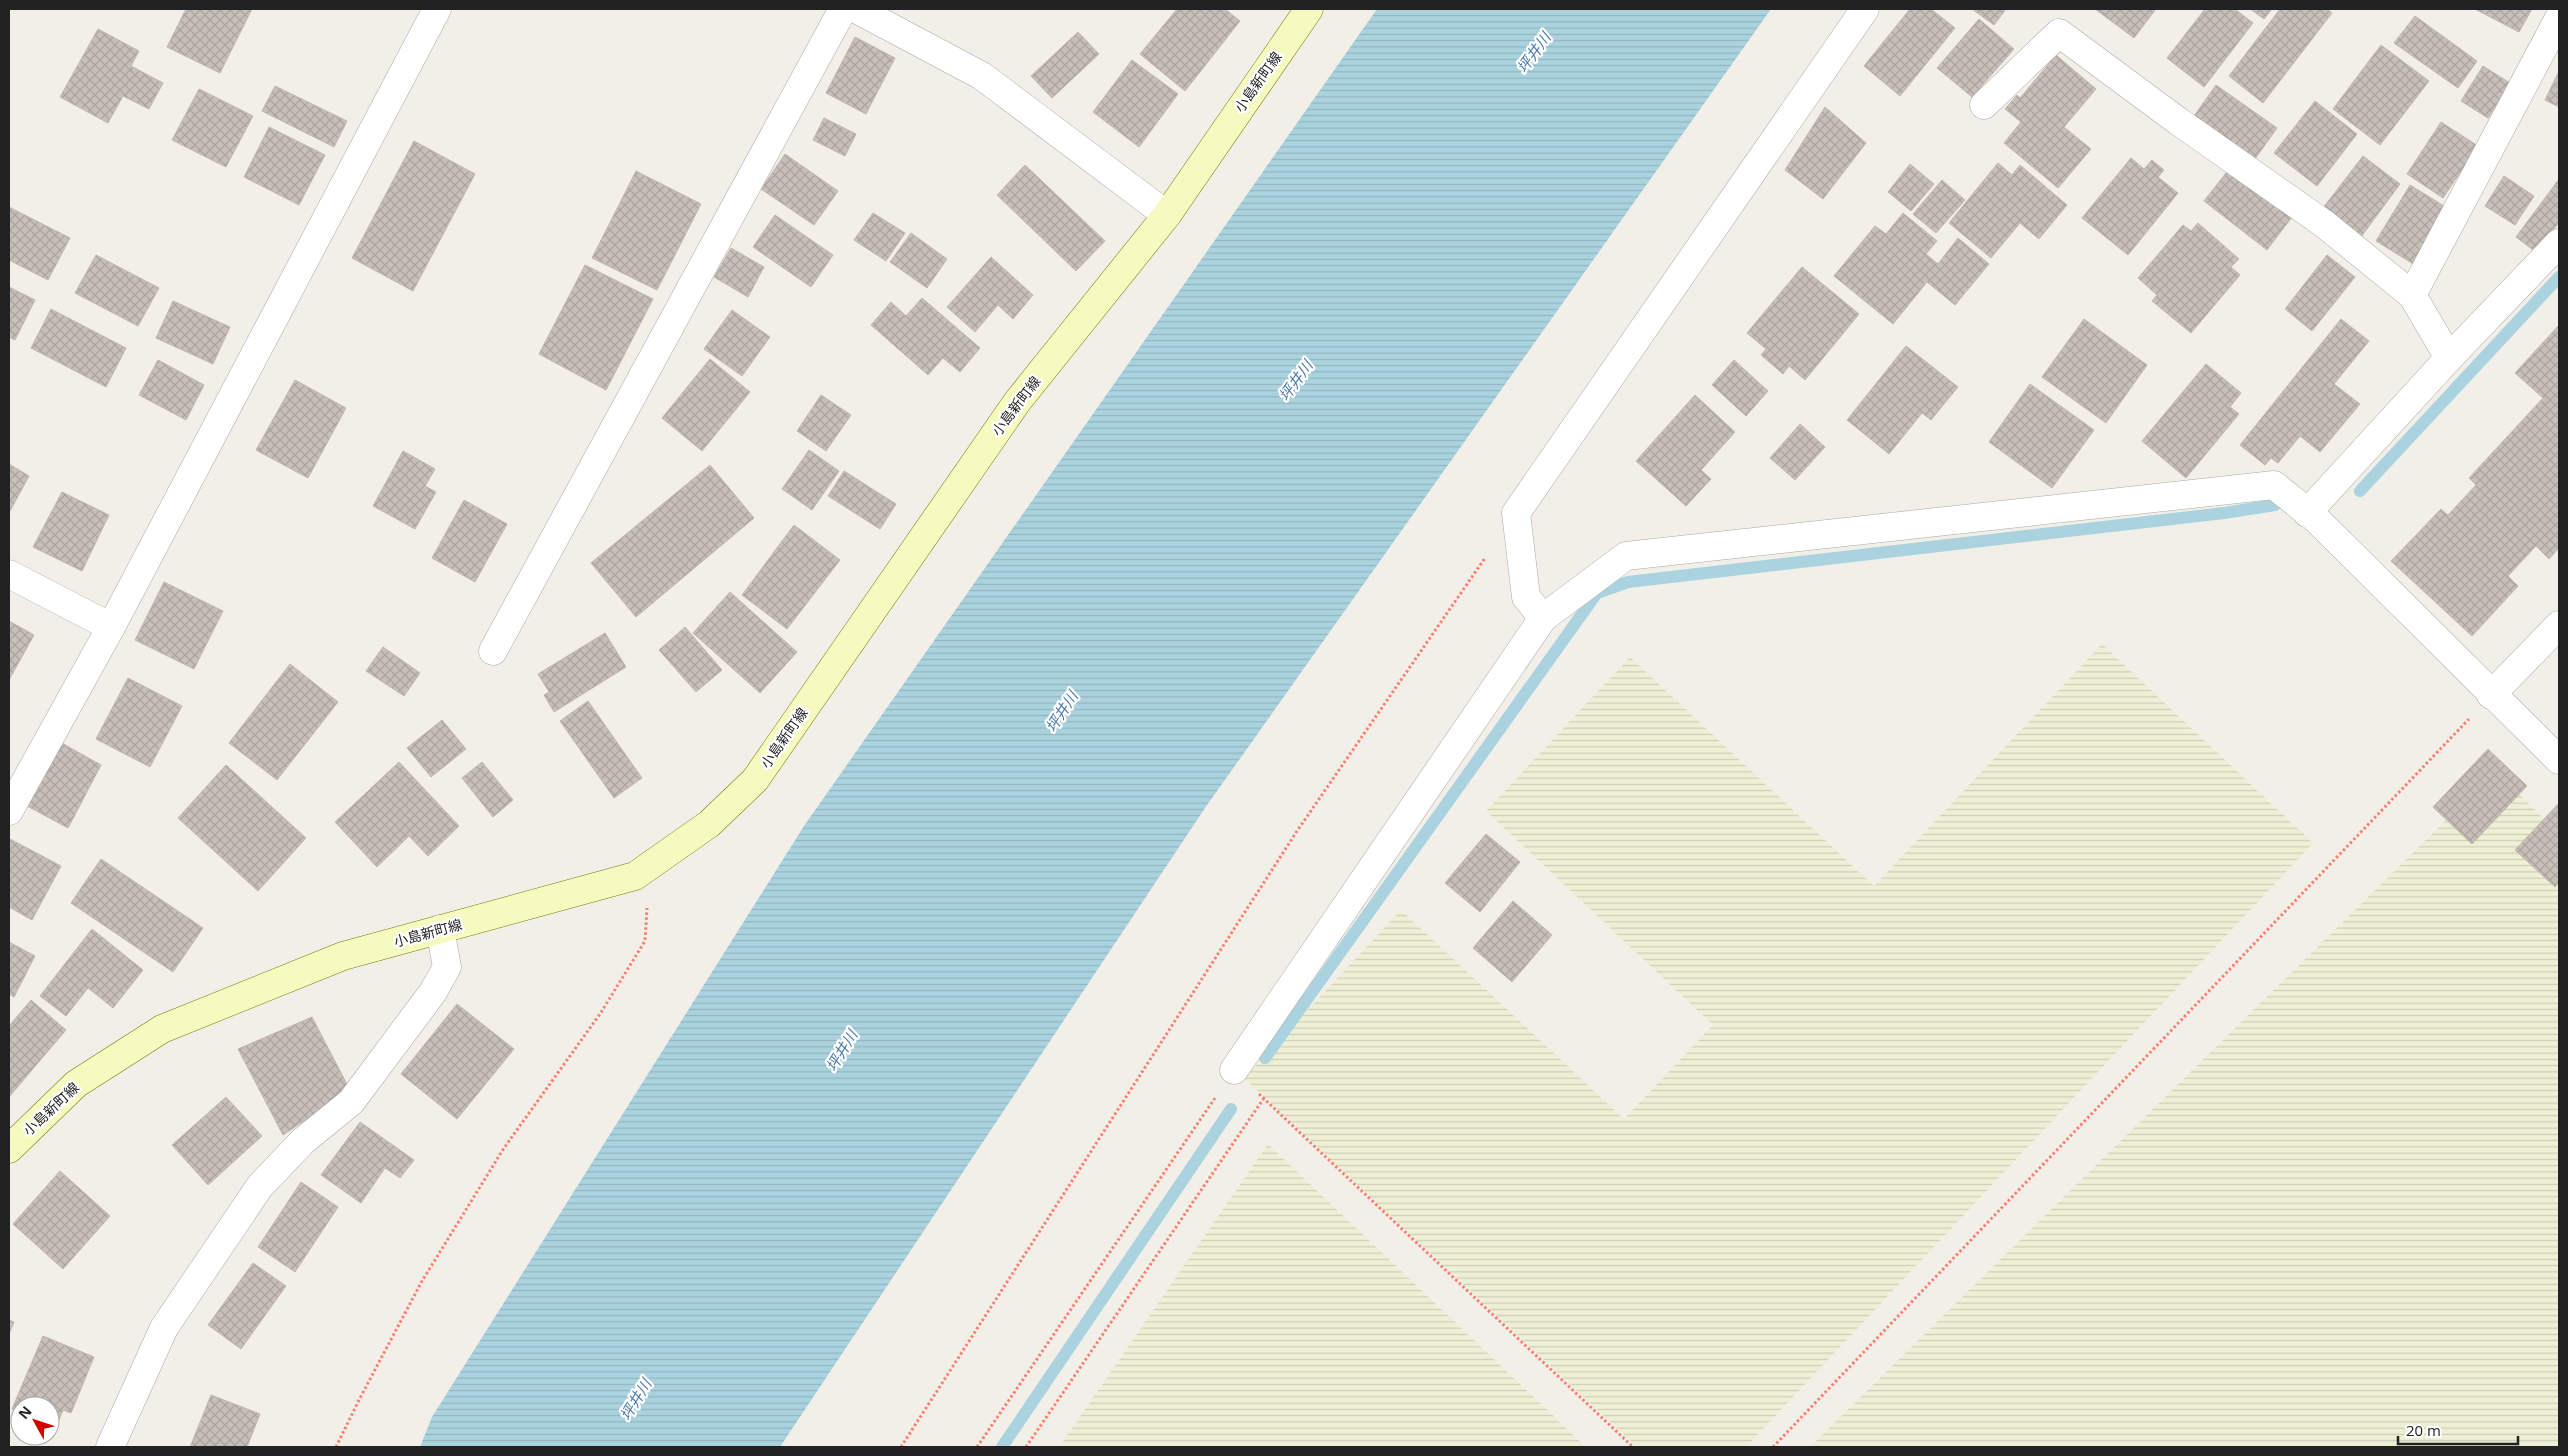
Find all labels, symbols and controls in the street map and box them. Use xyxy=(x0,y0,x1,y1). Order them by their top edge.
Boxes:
water label: 坪井川 xyxy=(1512,27,1556,76)
street label: 小島新町線 xyxy=(1230,48,1285,116)
water label: 坪井川 xyxy=(1274,355,1318,404)
street label: 小島新町線 xyxy=(987,372,1044,439)
water label: 坪井川 xyxy=(1041,685,1083,736)
street label: 小島新町線 xyxy=(756,704,811,772)
street label: 小島新町線 xyxy=(392,914,464,951)
water label: 坪井川 xyxy=(821,1024,862,1075)
street label: 小島新町線 xyxy=(19,1078,83,1139)
water label: 坪井川 xyxy=(615,1373,656,1424)
north arrow xyxy=(10,1396,60,1446)
text: N xyxy=(14,1402,36,1423)
scale bar xyxy=(2398,1414,2518,1446)
text: 20 m xyxy=(2406,1420,2441,1440)

